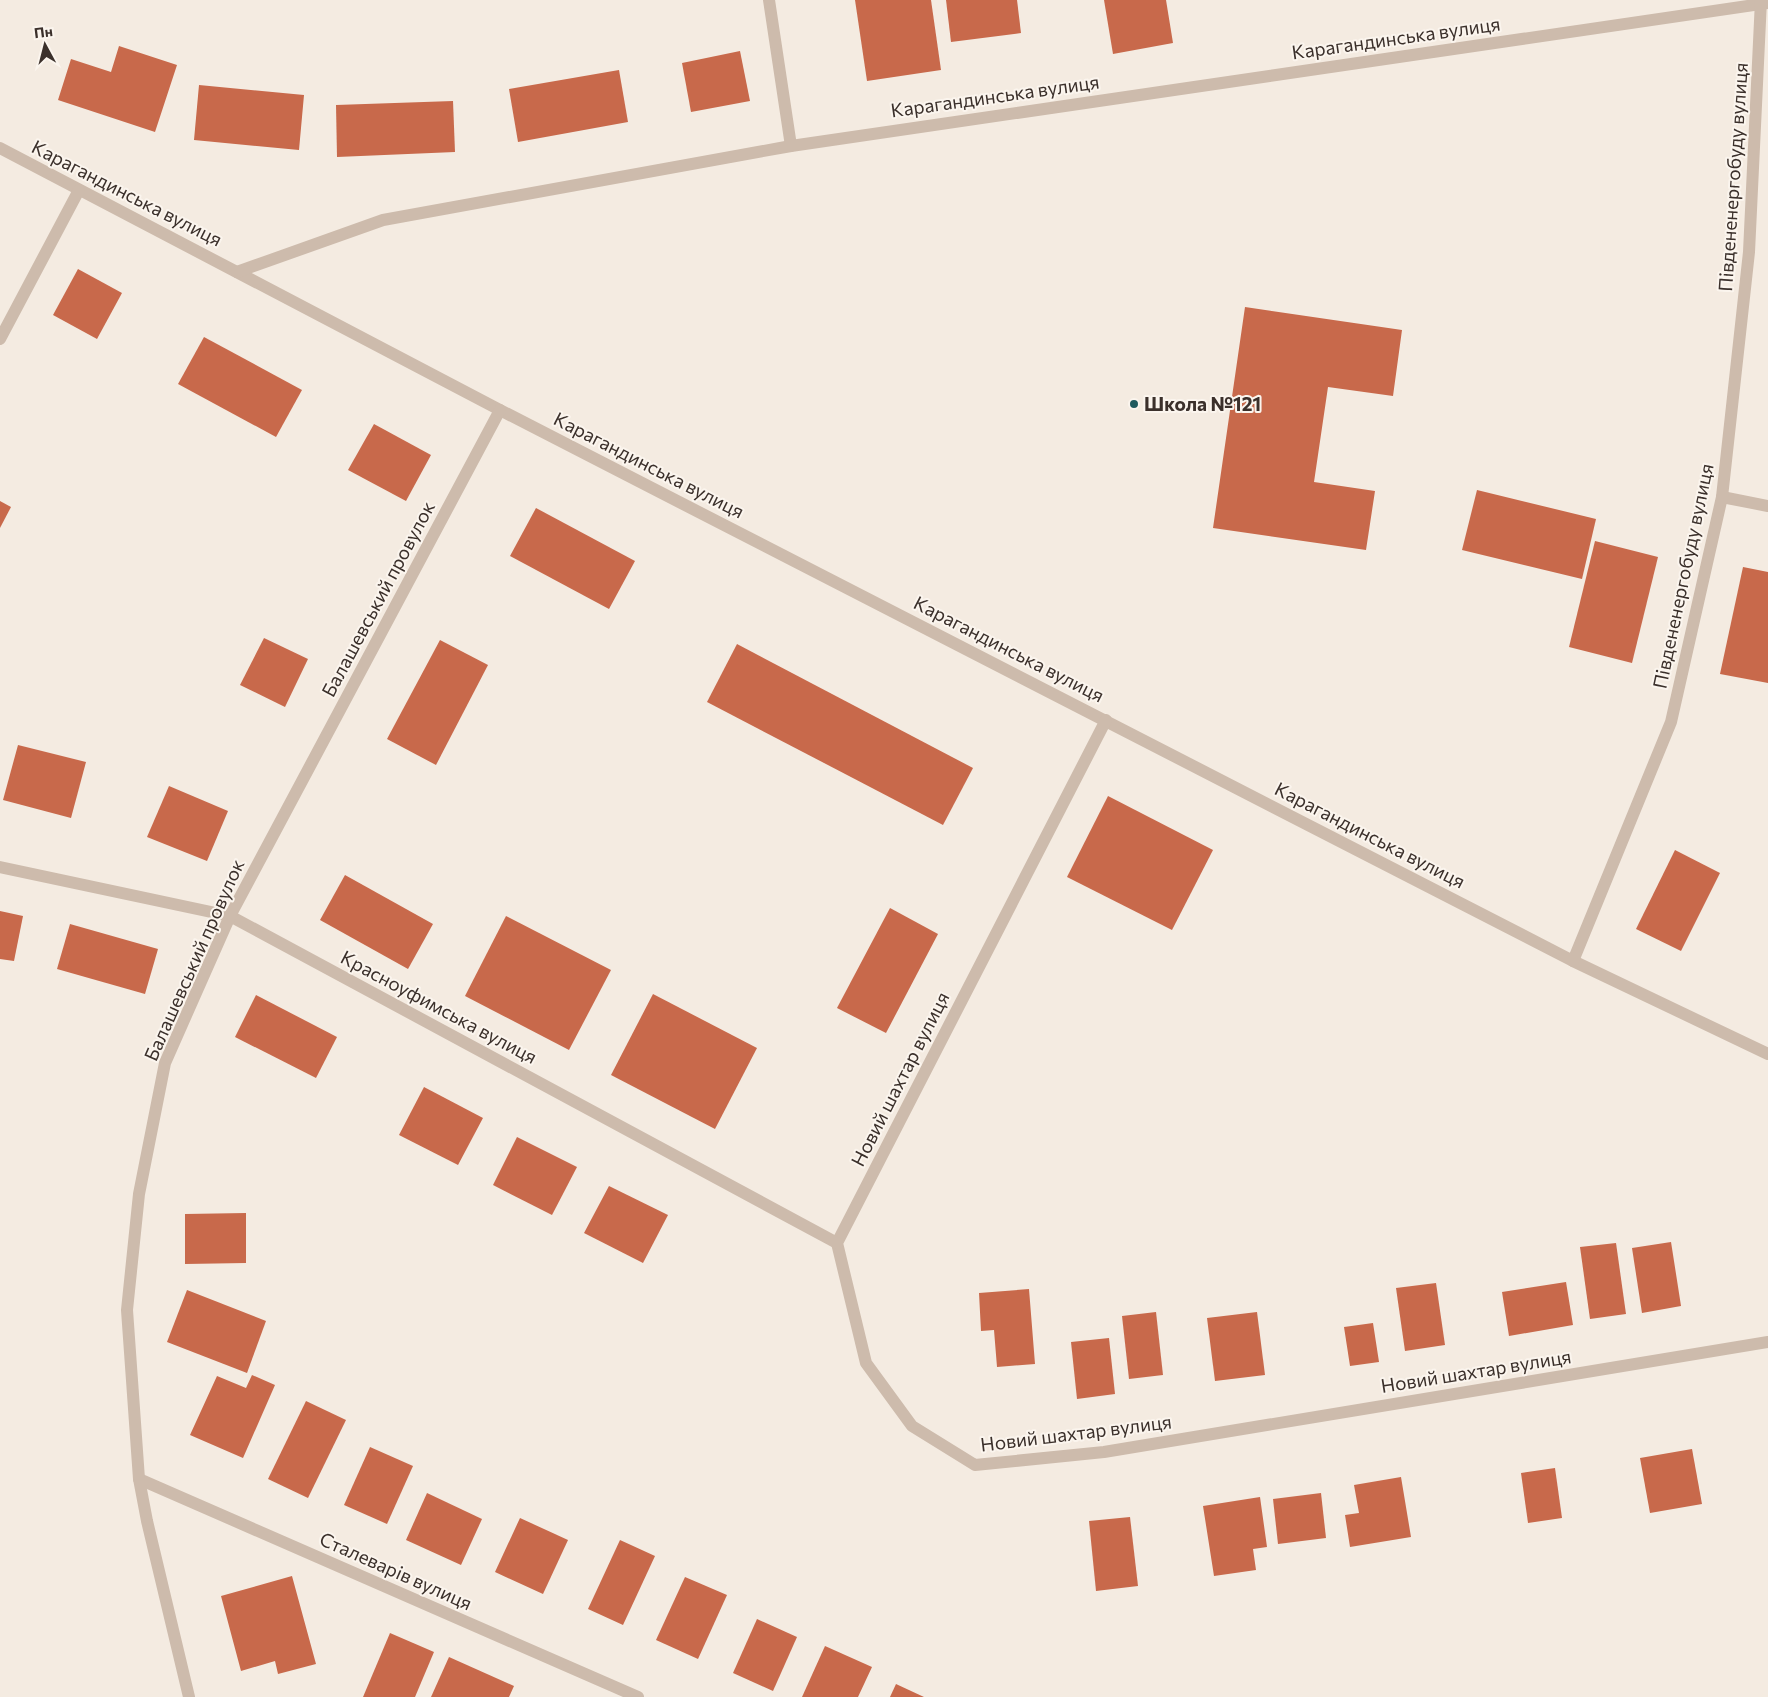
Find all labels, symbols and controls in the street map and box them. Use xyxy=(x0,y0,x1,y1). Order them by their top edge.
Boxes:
street label: Карагандинська вулиця xyxy=(1290,11,1502,64)
north arrow xyxy=(20,20,70,70)
text: Пн xyxy=(33,22,54,41)
street label: Південенергобуду вулиця xyxy=(1713,62,1752,292)
street label: Карагандинська вулиця xyxy=(889,69,1101,122)
street label: Карагандинська вулиця xyxy=(28,135,226,251)
place label: Школа №121 xyxy=(1144,392,1261,415)
marker: Школа №121 xyxy=(1128,398,1140,410)
street label: Карагандинська вулиця xyxy=(550,407,748,523)
street label: Південенергобуду вулиця xyxy=(1647,461,1718,691)
street label: Балашевський провулок xyxy=(316,497,439,701)
street label: Карагандинська вулиця xyxy=(910,591,1108,707)
street label: Карагандинська вулиця xyxy=(1271,777,1469,893)
street label: Балашевський провулок xyxy=(139,855,248,1064)
street label: Красноуфимська вулиця xyxy=(337,945,541,1068)
street label: Новий шахтар вулиця xyxy=(846,988,954,1170)
street label: Новий шахтар вулиця xyxy=(1379,1344,1573,1397)
street label: Новий шахтар вулиця xyxy=(979,1409,1173,1456)
street label: Сталеварів вулиця xyxy=(316,1527,476,1614)

